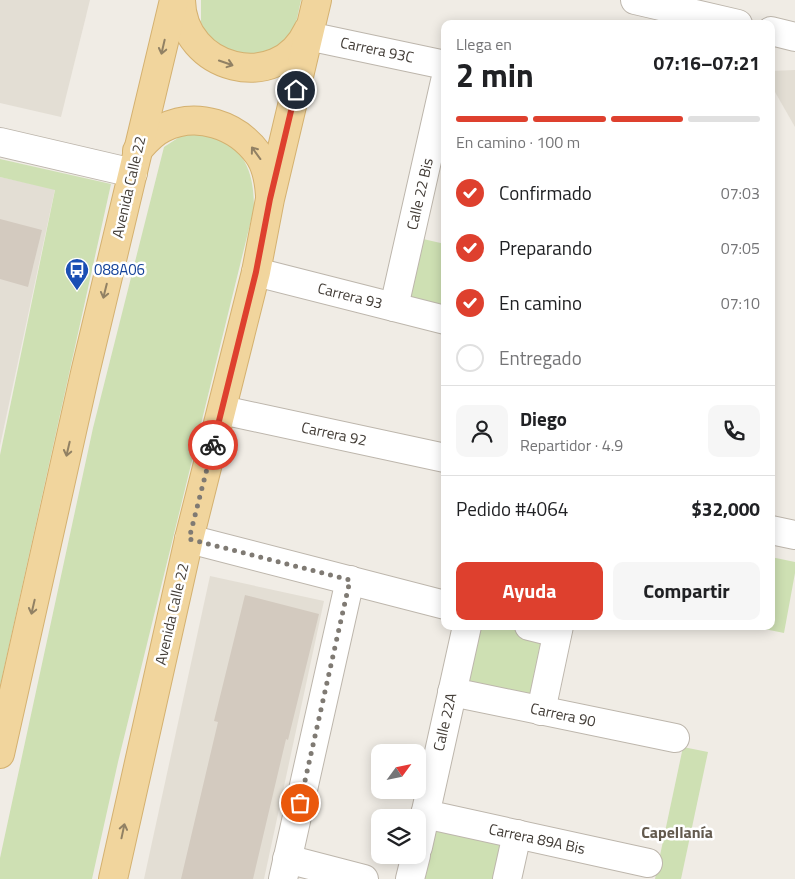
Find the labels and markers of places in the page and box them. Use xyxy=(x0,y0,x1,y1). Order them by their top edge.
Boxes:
pin xyxy=(275,69,317,111)
bus stop icon: 088A06 xyxy=(64,257,90,291)
place label: 088A06 xyxy=(94,258,145,281)
pin xyxy=(279,782,321,824)

